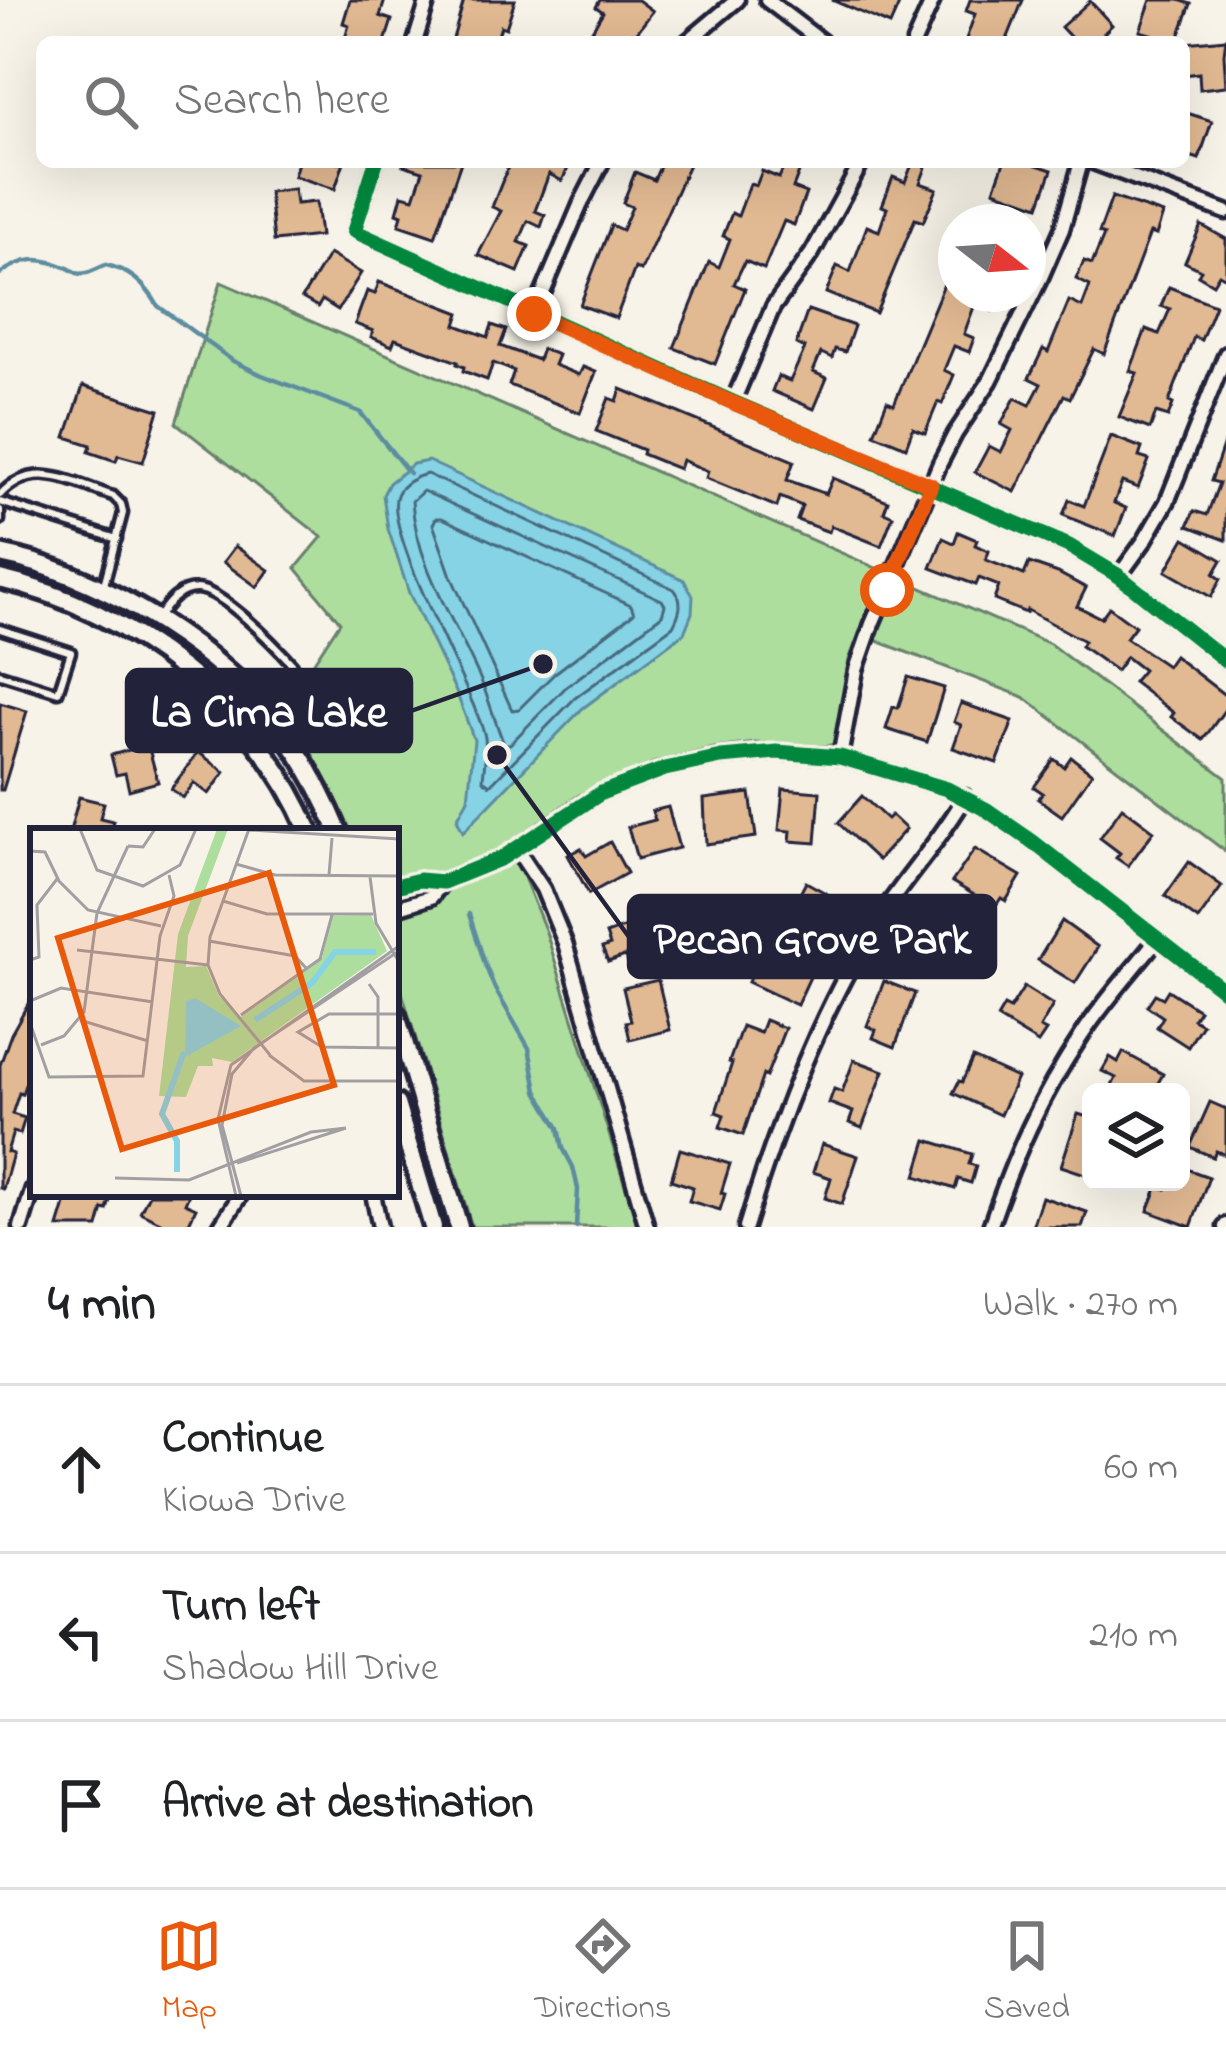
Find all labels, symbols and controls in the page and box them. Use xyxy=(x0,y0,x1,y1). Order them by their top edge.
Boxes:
search box xyxy=(36,36,1190,168)
icon: search xyxy=(78,69,144,135)
text: Search here xyxy=(174,69,390,135)
north arrow xyxy=(938,204,1046,312)
route end xyxy=(507,287,561,341)
route start xyxy=(860,563,914,617)
callout: La Cima Lake xyxy=(127,670,411,751)
text: La Cima Lake xyxy=(151,682,389,748)
inset map xyxy=(30,828,399,1197)
callout: Pecan Grove Park xyxy=(629,896,995,977)
text: Pecan Grove Park xyxy=(653,909,972,975)
map controls xyxy=(1082,1083,1190,1191)
button: layers xyxy=(1082,1083,1190,1191)
text: 4 min xyxy=(48,1268,156,1343)
text: Walk · 270 m xyxy=(983,1277,1178,1334)
text: Continue xyxy=(162,1407,323,1473)
icon: ahead xyxy=(48,1436,114,1502)
text: 60 m xyxy=(1104,1440,1178,1497)
text: Kiowa Drive xyxy=(162,1473,346,1530)
text: Turn left xyxy=(162,1575,320,1641)
icon: left xyxy=(48,1604,114,1670)
text: 210 m xyxy=(1089,1608,1178,1665)
text: Shadow Hill Drive xyxy=(162,1641,438,1698)
icon: arrive xyxy=(48,1772,114,1838)
text: Arrive at destination xyxy=(162,1772,533,1838)
tab: Map xyxy=(156,1913,222,2033)
tab: Directions xyxy=(534,1913,671,2033)
tab: Saved xyxy=(984,1913,1070,2033)

